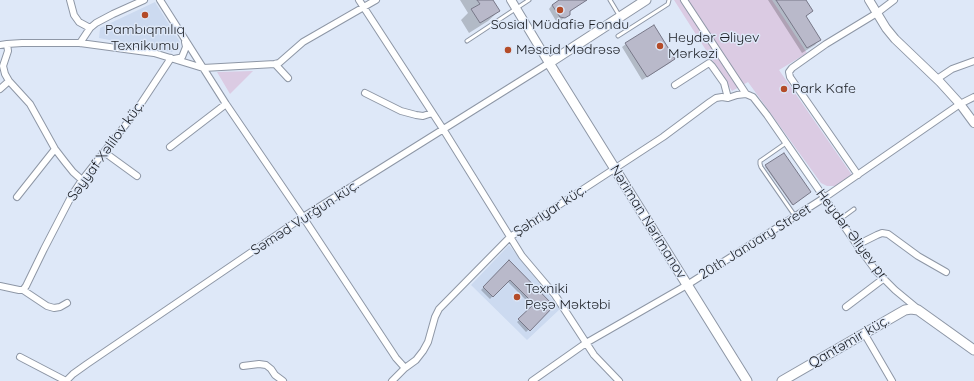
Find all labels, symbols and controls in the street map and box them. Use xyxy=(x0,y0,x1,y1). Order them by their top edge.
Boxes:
marker: Sosial Müdafiə Fondu xyxy=(555,5,565,15)
marker: Pambıqmılıq Texnikumu xyxy=(140,10,150,20)
place label: Sosial Müdafiə Fondu xyxy=(491,17,629,33)
place label: Pambıqmılıq Texnikumu xyxy=(105,22,185,54)
place label: Heydər Əliyev Mərkəzi xyxy=(668,30,759,62)
marker: Heydər Əliyev Mərkəzi xyxy=(655,41,665,51)
place label: Məscid Mədrəsə xyxy=(516,42,620,58)
marker: Məscid Mədrəsə xyxy=(503,45,513,55)
place label: Park Kafe xyxy=(792,81,856,97)
marker: Park Kafe xyxy=(779,84,789,94)
street label: Səyyaf Xəlilov küç. xyxy=(64,98,148,204)
street label: Nəriman Nərimanov xyxy=(606,162,690,282)
street label: Səməd Vurğun küç. xyxy=(248,177,362,259)
street label: Şəhriyar küç. xyxy=(511,181,589,241)
street label: Heydər Əliyev pr. xyxy=(812,186,892,284)
street label: 20th January Street xyxy=(696,201,814,283)
place label: Texniki Peşə Məktəbi xyxy=(525,281,611,314)
marker: Texniki Peşə Məktəbi xyxy=(512,292,522,302)
street label: Qantəmir küç. xyxy=(806,312,892,372)

